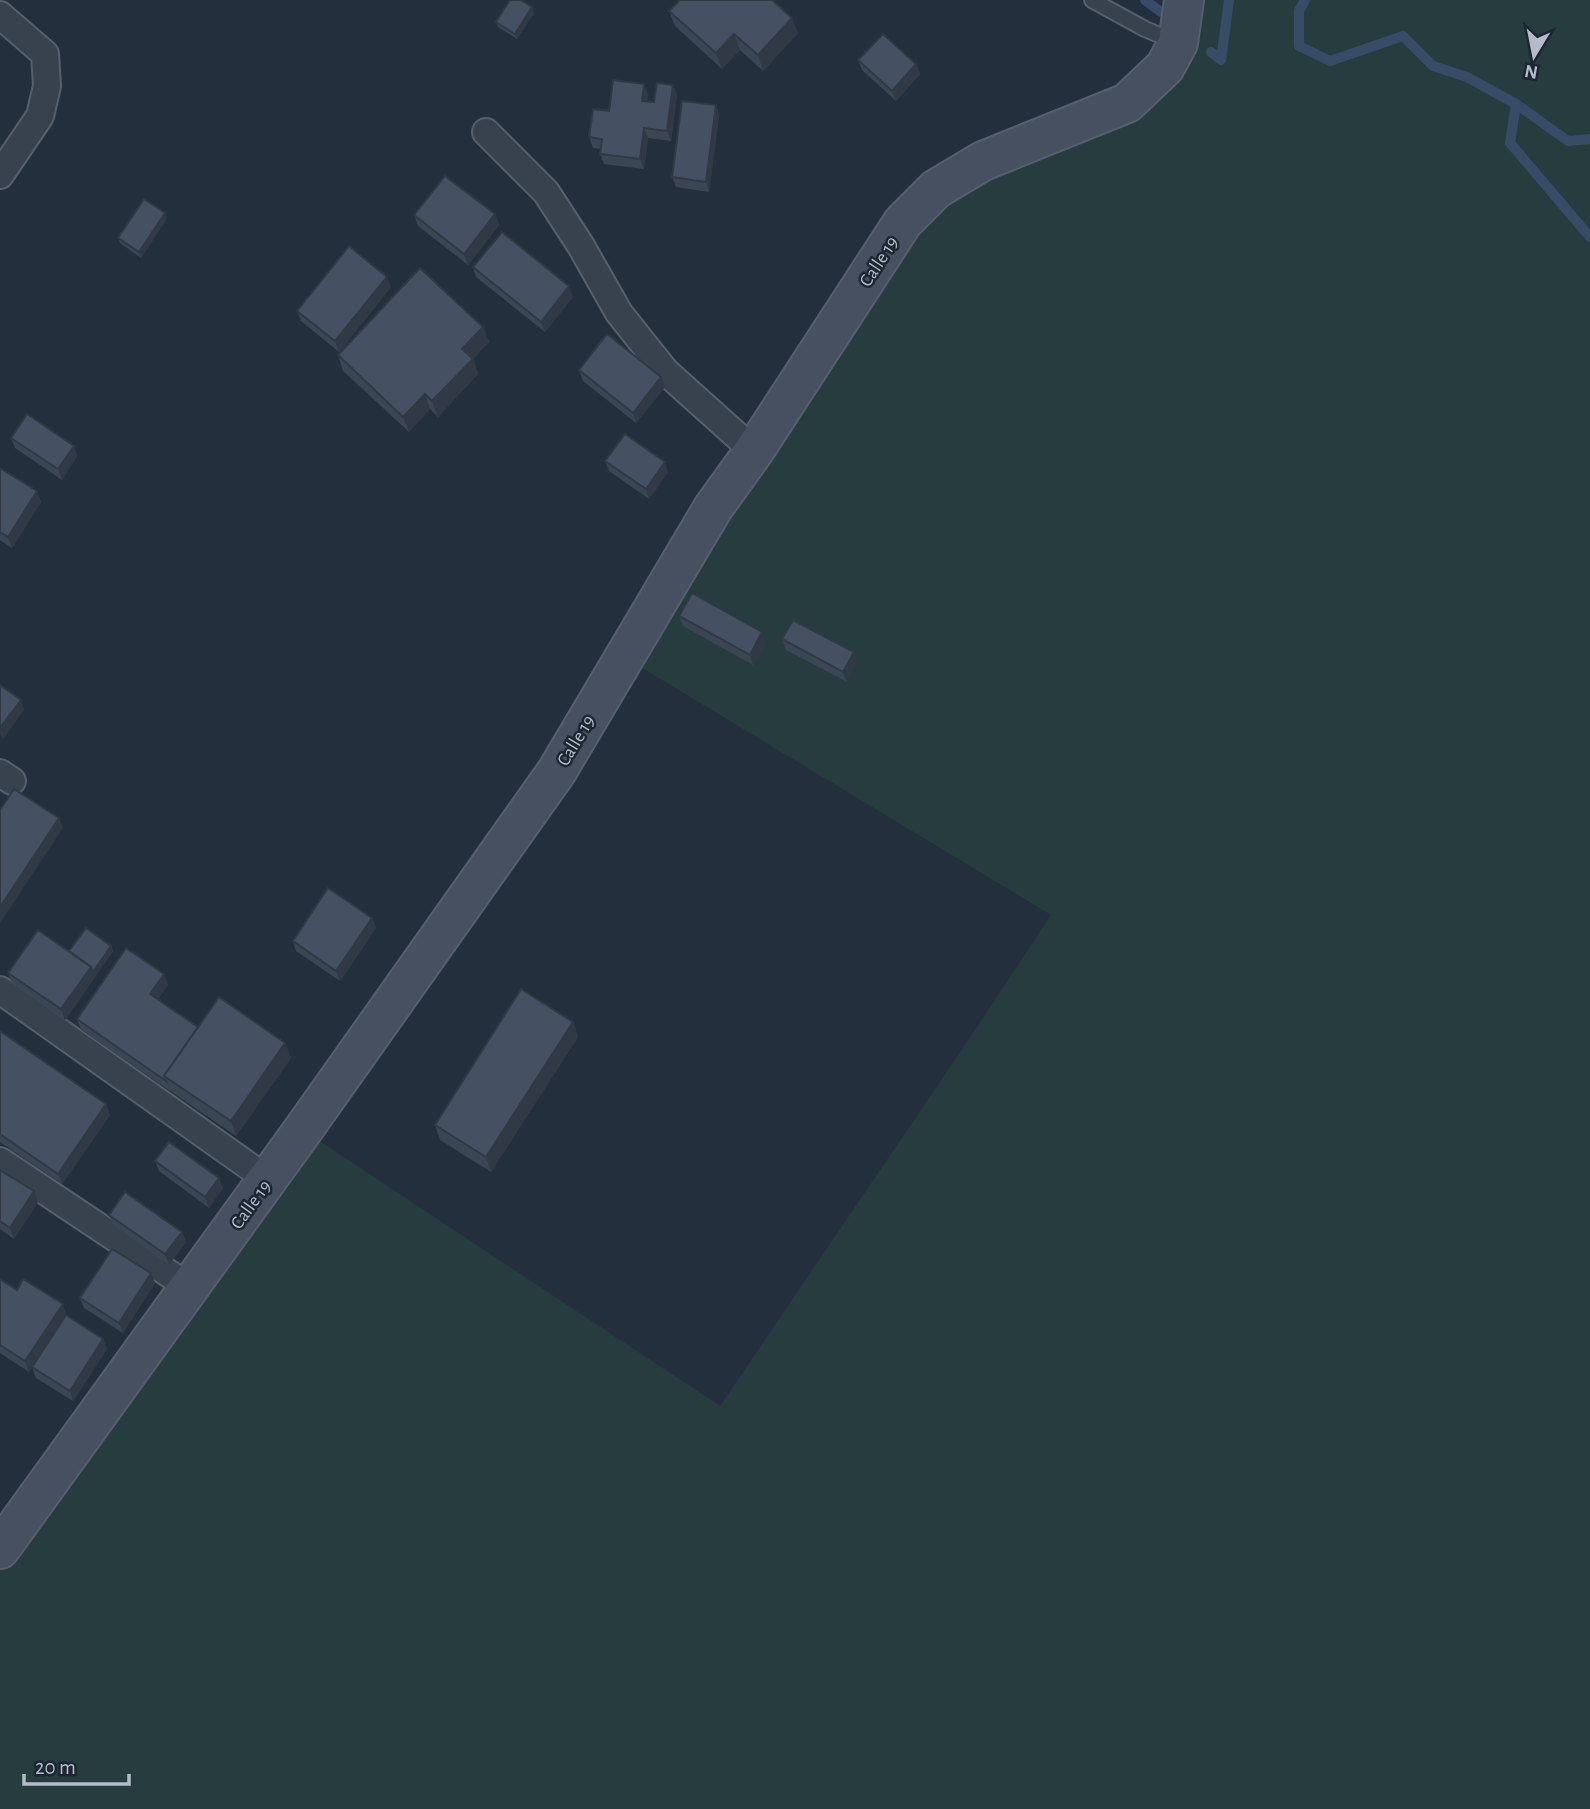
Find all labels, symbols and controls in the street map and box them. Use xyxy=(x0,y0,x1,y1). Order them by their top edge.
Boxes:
north arrow xyxy=(1499,21,1569,91)
text: N xyxy=(1523,61,1539,82)
street label: Calle 19 xyxy=(856,233,902,290)
street label: Calle 19 xyxy=(554,712,599,769)
street label: Calle 19 xyxy=(227,1177,275,1233)
scale bar xyxy=(24,1742,130,1786)
text: 20 m xyxy=(35,1757,76,1778)

